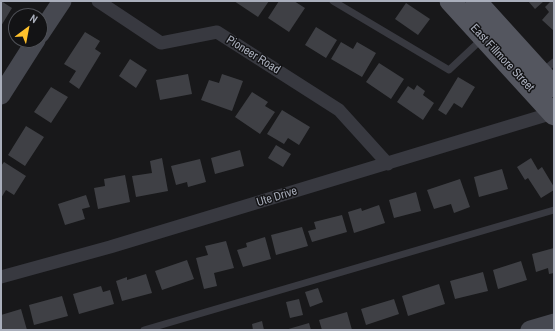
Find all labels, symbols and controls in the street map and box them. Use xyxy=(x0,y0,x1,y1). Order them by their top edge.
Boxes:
north arrow xyxy=(8,8,48,48)
text: N xyxy=(27,11,40,26)
street label: East Fillmore Street xyxy=(467,21,537,95)
street label: Pioneer Road xyxy=(223,33,283,77)
street label: Ute Drive xyxy=(255,184,299,210)

